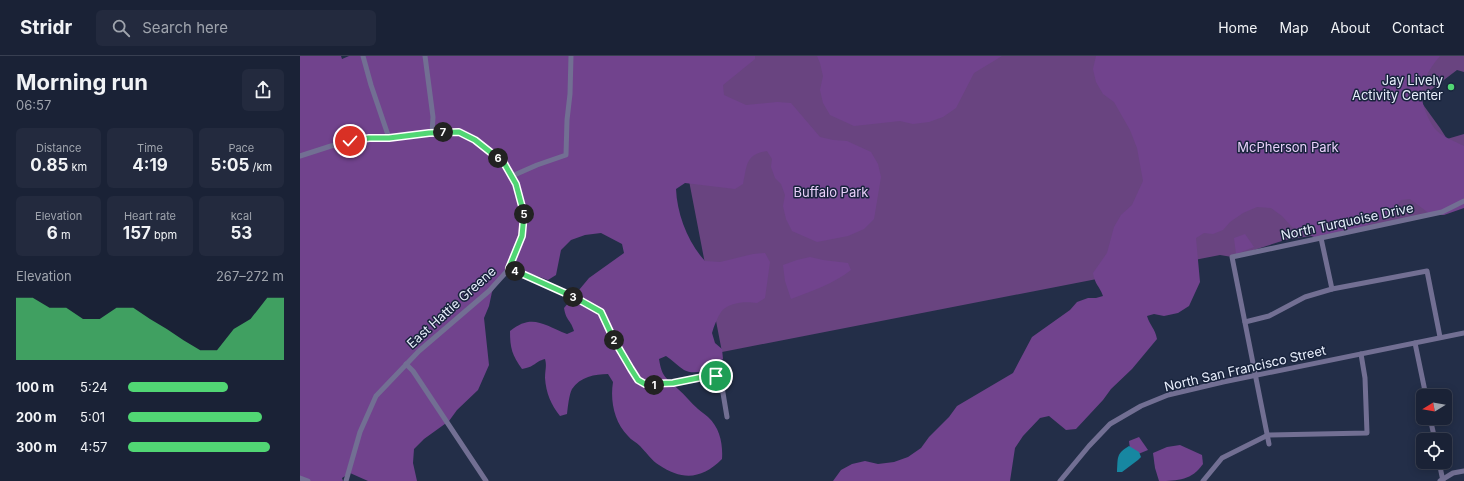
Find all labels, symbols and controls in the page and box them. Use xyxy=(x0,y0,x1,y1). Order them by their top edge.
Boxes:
search box xyxy=(96,10,376,46)
text: Stridr xyxy=(20,16,72,39)
icon: search xyxy=(110,17,132,39)
text: Search here xyxy=(142,18,228,37)
text: Home xyxy=(1218,19,1257,36)
text: Map xyxy=(1279,19,1309,36)
text: About xyxy=(1331,19,1370,36)
text: Contact xyxy=(1392,19,1444,36)
text: Morning run xyxy=(16,69,148,95)
button: share xyxy=(242,69,284,111)
place label: Jay Lively Activity Center xyxy=(1352,72,1443,103)
marker: Jay Lively Activity Center xyxy=(1446,82,1456,92)
text: 06:57 xyxy=(16,97,51,113)
pin: 7 xyxy=(433,122,453,142)
pin xyxy=(333,124,367,158)
text: 7 xyxy=(440,125,446,139)
icon: check xyxy=(339,130,361,152)
park label: McPherson Park xyxy=(1237,139,1339,155)
text: Distance xyxy=(36,141,81,155)
text: Time xyxy=(137,141,163,155)
text: Pace xyxy=(228,141,254,155)
pin: 6 xyxy=(488,148,508,168)
text: 6 xyxy=(494,151,502,165)
text: 0.85 xyxy=(30,155,68,175)
text: 4:19 xyxy=(132,155,168,175)
text: 5:05 xyxy=(211,155,249,175)
text: km xyxy=(68,160,87,174)
text: /km xyxy=(249,160,272,174)
park label: Buffalo Park xyxy=(794,184,868,200)
street label: North Turquoise Drive xyxy=(1279,199,1415,243)
pin: 5 xyxy=(514,204,534,224)
text: 5 xyxy=(520,207,528,221)
text: Elevation xyxy=(35,209,82,223)
text: Heart rate xyxy=(124,209,176,223)
text: kcal xyxy=(231,209,252,223)
text: 6 xyxy=(47,223,58,243)
text: 157 xyxy=(123,223,151,243)
text: 53 xyxy=(230,223,252,243)
text: m xyxy=(58,228,71,242)
text: bpm xyxy=(151,228,177,242)
pin: 4 xyxy=(505,261,525,281)
street label: East Hattie Greene xyxy=(403,263,499,351)
text: 4 xyxy=(511,264,519,278)
text: Elevation xyxy=(16,268,72,284)
text: 267–272 m xyxy=(216,268,284,284)
pin: 3 xyxy=(563,287,583,307)
text: 3 xyxy=(569,290,577,304)
pin: 2 xyxy=(604,330,624,350)
text: 2 xyxy=(611,333,617,347)
street label: North San Francisco Street xyxy=(1163,342,1327,394)
pin xyxy=(699,359,733,393)
icon: arrive xyxy=(705,365,727,387)
pin: 1 xyxy=(644,375,664,395)
text: 1 xyxy=(652,378,656,392)
text: 100 m xyxy=(16,379,54,395)
text: 5:24 xyxy=(80,379,108,395)
north arrow xyxy=(1416,389,1452,425)
map controls xyxy=(1416,389,1452,469)
text: 200 m xyxy=(16,409,57,425)
text: 5:01 xyxy=(80,409,105,425)
button: locate xyxy=(1416,433,1452,469)
text: 300 m xyxy=(16,439,57,455)
text: 4:57 xyxy=(80,439,107,455)

